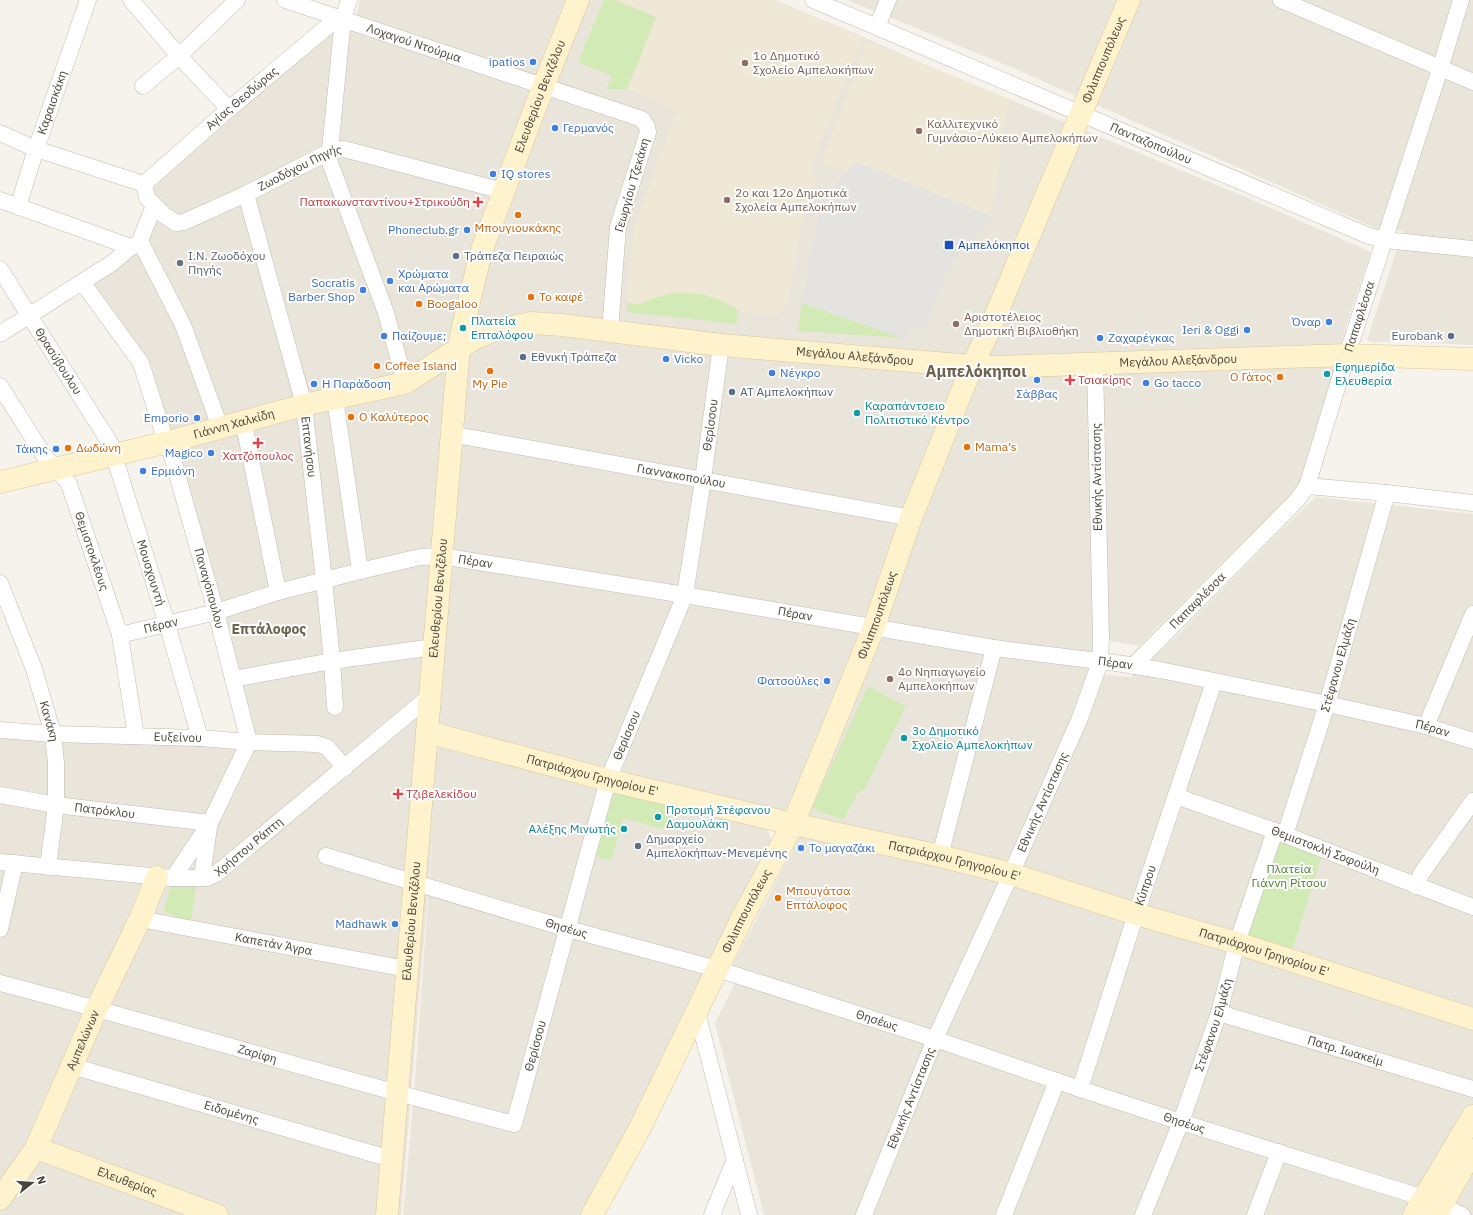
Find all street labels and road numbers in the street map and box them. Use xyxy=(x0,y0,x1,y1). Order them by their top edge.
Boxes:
street label: Φιλιππουπόλεως xyxy=(1078,14,1128,105)
street label: Λοχαγού Ντούρμα xyxy=(365,20,464,65)
street label: Ελευθερίου Βενιζέλου xyxy=(511,37,568,155)
street label: Αγίας Θεοδώρας xyxy=(202,63,281,133)
street label: Καραισκάκη xyxy=(34,68,70,136)
street label: Πανταζοπούλου xyxy=(1108,119,1194,167)
street label: Γεωργίου Τζεκάκη xyxy=(611,136,652,234)
street label: Ζωοδόχου Πηγής xyxy=(255,141,343,194)
street label: Παπαφλέσσα xyxy=(1341,279,1378,354)
street label: Θρασύβουλου xyxy=(32,325,85,397)
street label: Μεγάλου Αλεξάνδρου xyxy=(795,343,914,368)
street label: Μεγάλου Αλεξάνδρου xyxy=(1119,351,1238,370)
street label: Θερίσσου xyxy=(699,398,721,452)
street label: Γιάννη Χαλκίδη xyxy=(192,405,276,442)
street label: Επτανήσου xyxy=(298,415,320,478)
street label: Εθνικής Αντίστασης xyxy=(1088,423,1105,531)
street label: Γιαννακοπούλου xyxy=(636,460,727,491)
street label: Θεμιστοκλέους xyxy=(72,509,112,593)
street label: Μουσχουντή xyxy=(134,538,169,608)
street label: Ελευθερίου Βενιζέλου xyxy=(425,538,450,658)
street label: Παναγόπουλου xyxy=(191,546,228,630)
street label: Πέραν xyxy=(457,551,494,571)
street label: Φιλιππουπόλεως xyxy=(854,569,900,661)
street label: Παπαφλέσσα xyxy=(1166,569,1229,632)
street label: Πέραν xyxy=(777,603,814,624)
street label: Πέραν xyxy=(142,613,180,636)
street label: Στέφανου Ελμάζη xyxy=(1317,616,1358,714)
street label: Πέραν xyxy=(1097,653,1134,672)
street label: Κανάκη xyxy=(37,699,62,743)
street label: Θερίσσου xyxy=(609,708,643,762)
street label: Πέραν xyxy=(1414,716,1452,740)
street label: Ευξείνου xyxy=(153,729,202,745)
street label: Εθνικής Αντίστασης xyxy=(1014,749,1071,855)
street label: Πατριάρχου Γρηγορίου Ε' xyxy=(525,751,660,799)
street label: Πατρόκλου xyxy=(74,799,136,821)
street label: Χρήστου Ράπτη xyxy=(211,814,286,879)
street label: Θεμιστοκλή Σοφούλη xyxy=(1269,822,1382,877)
street label: Πατριάρχου Γρηγορίου Ε' xyxy=(887,837,1023,884)
street label: Ελευθερίου Βενιζέλου xyxy=(398,861,423,981)
street label: Κύπρου xyxy=(1131,863,1159,907)
street label: Φιλιππουπόλεως xyxy=(718,866,774,956)
street label: Θησέως xyxy=(544,915,589,941)
street label: Πατριάρχου Γρηγορίου Ε' xyxy=(1197,925,1331,979)
street label: Καπετάν Άγρα xyxy=(234,929,314,958)
street label: Στέφανου Ελμάζη xyxy=(1191,977,1235,1073)
street label: Θησέως xyxy=(854,1006,900,1034)
street label: Αμπελώνων xyxy=(63,1008,102,1072)
street label: Θερίσσου xyxy=(521,1018,549,1073)
street label: Πατρ. Ιωακείμ xyxy=(1306,1032,1385,1069)
street label: Ζαρίφη xyxy=(236,1041,279,1066)
street label: Εθνικής Αντίστασης xyxy=(883,1045,938,1151)
street label: Ειδομένης xyxy=(202,1097,261,1127)
street label: Θησέως xyxy=(1161,1109,1207,1136)
street label: Ελευθερίας xyxy=(95,1163,159,1199)

